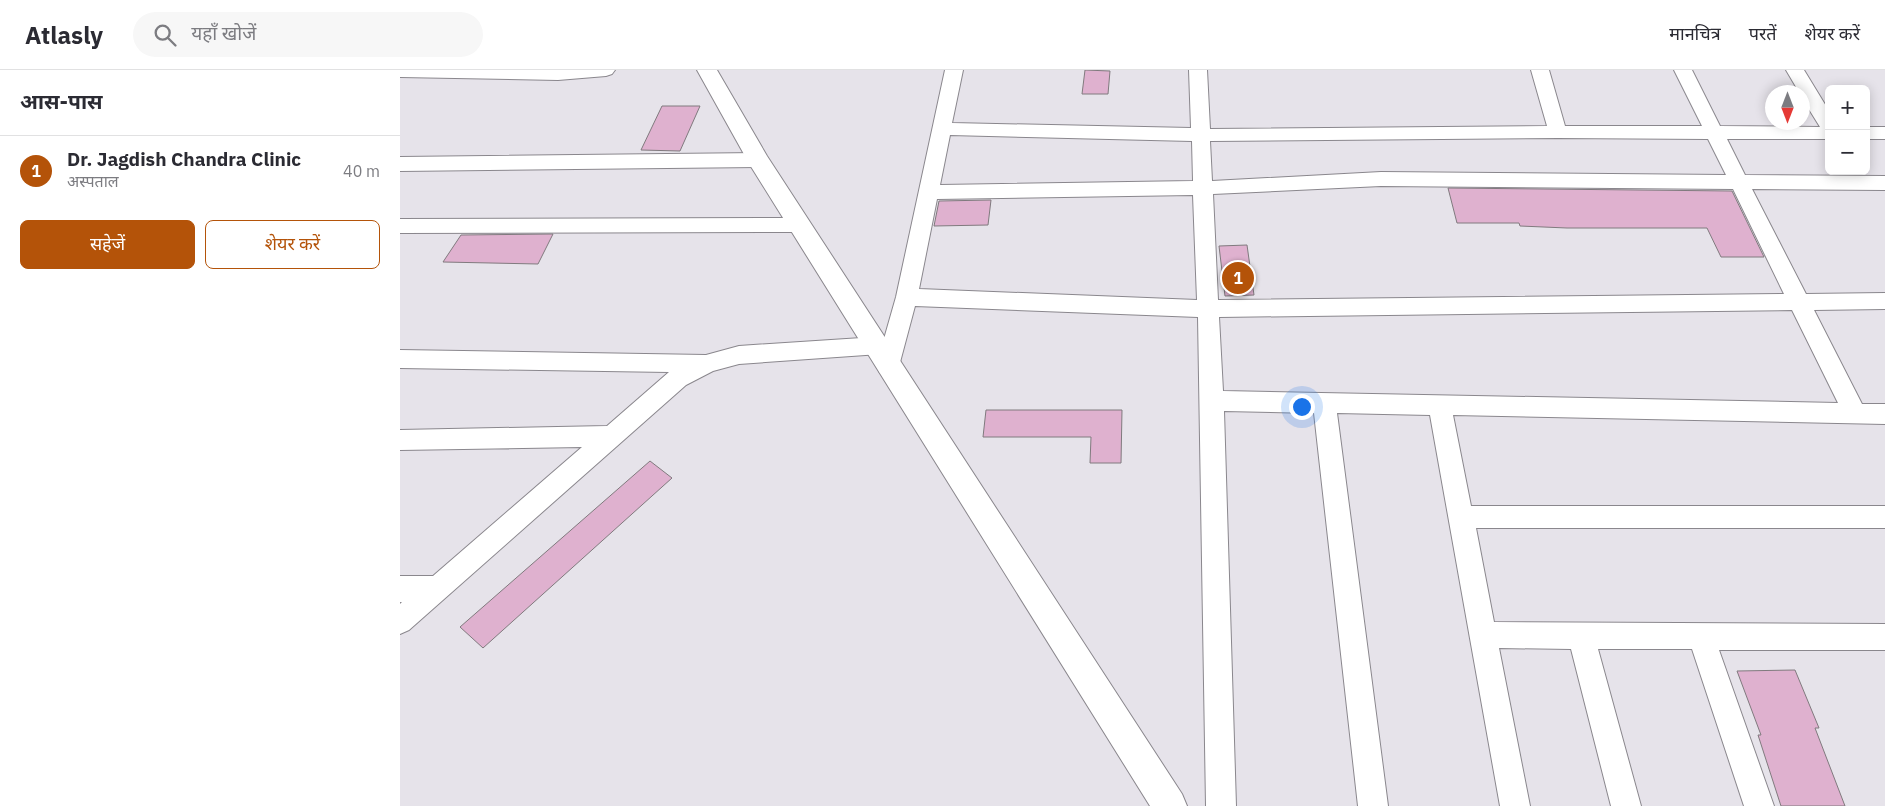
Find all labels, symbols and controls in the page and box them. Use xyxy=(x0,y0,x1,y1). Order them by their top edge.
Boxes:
search box xyxy=(133,12,483,57)
text: Atlasly xyxy=(25,19,103,51)
icon: search xyxy=(151,21,179,49)
text: यहाँ खोजें xyxy=(191,21,256,45)
text: मानचित्र xyxy=(1669,22,1721,45)
text: परतें xyxy=(1749,22,1777,45)
text: शेयर करें xyxy=(1805,22,1860,45)
north arrow xyxy=(1765,85,1810,130)
map controls xyxy=(1825,85,1870,175)
button: + xyxy=(1825,85,1870,130)
text: आस-पास xyxy=(20,87,103,115)
button: − xyxy=(1825,130,1870,175)
text: Dr. Jagdish Chandra Clinic xyxy=(67,147,301,171)
text: 1 xyxy=(31,161,41,181)
text: 40 m xyxy=(343,161,380,181)
text: अस्पताल xyxy=(67,171,119,191)
button: सहेजें xyxy=(20,220,195,269)
button: शेयर करें xyxy=(205,220,380,269)
pin: 1 xyxy=(1222,259,1254,297)
your location xyxy=(1289,394,1315,420)

